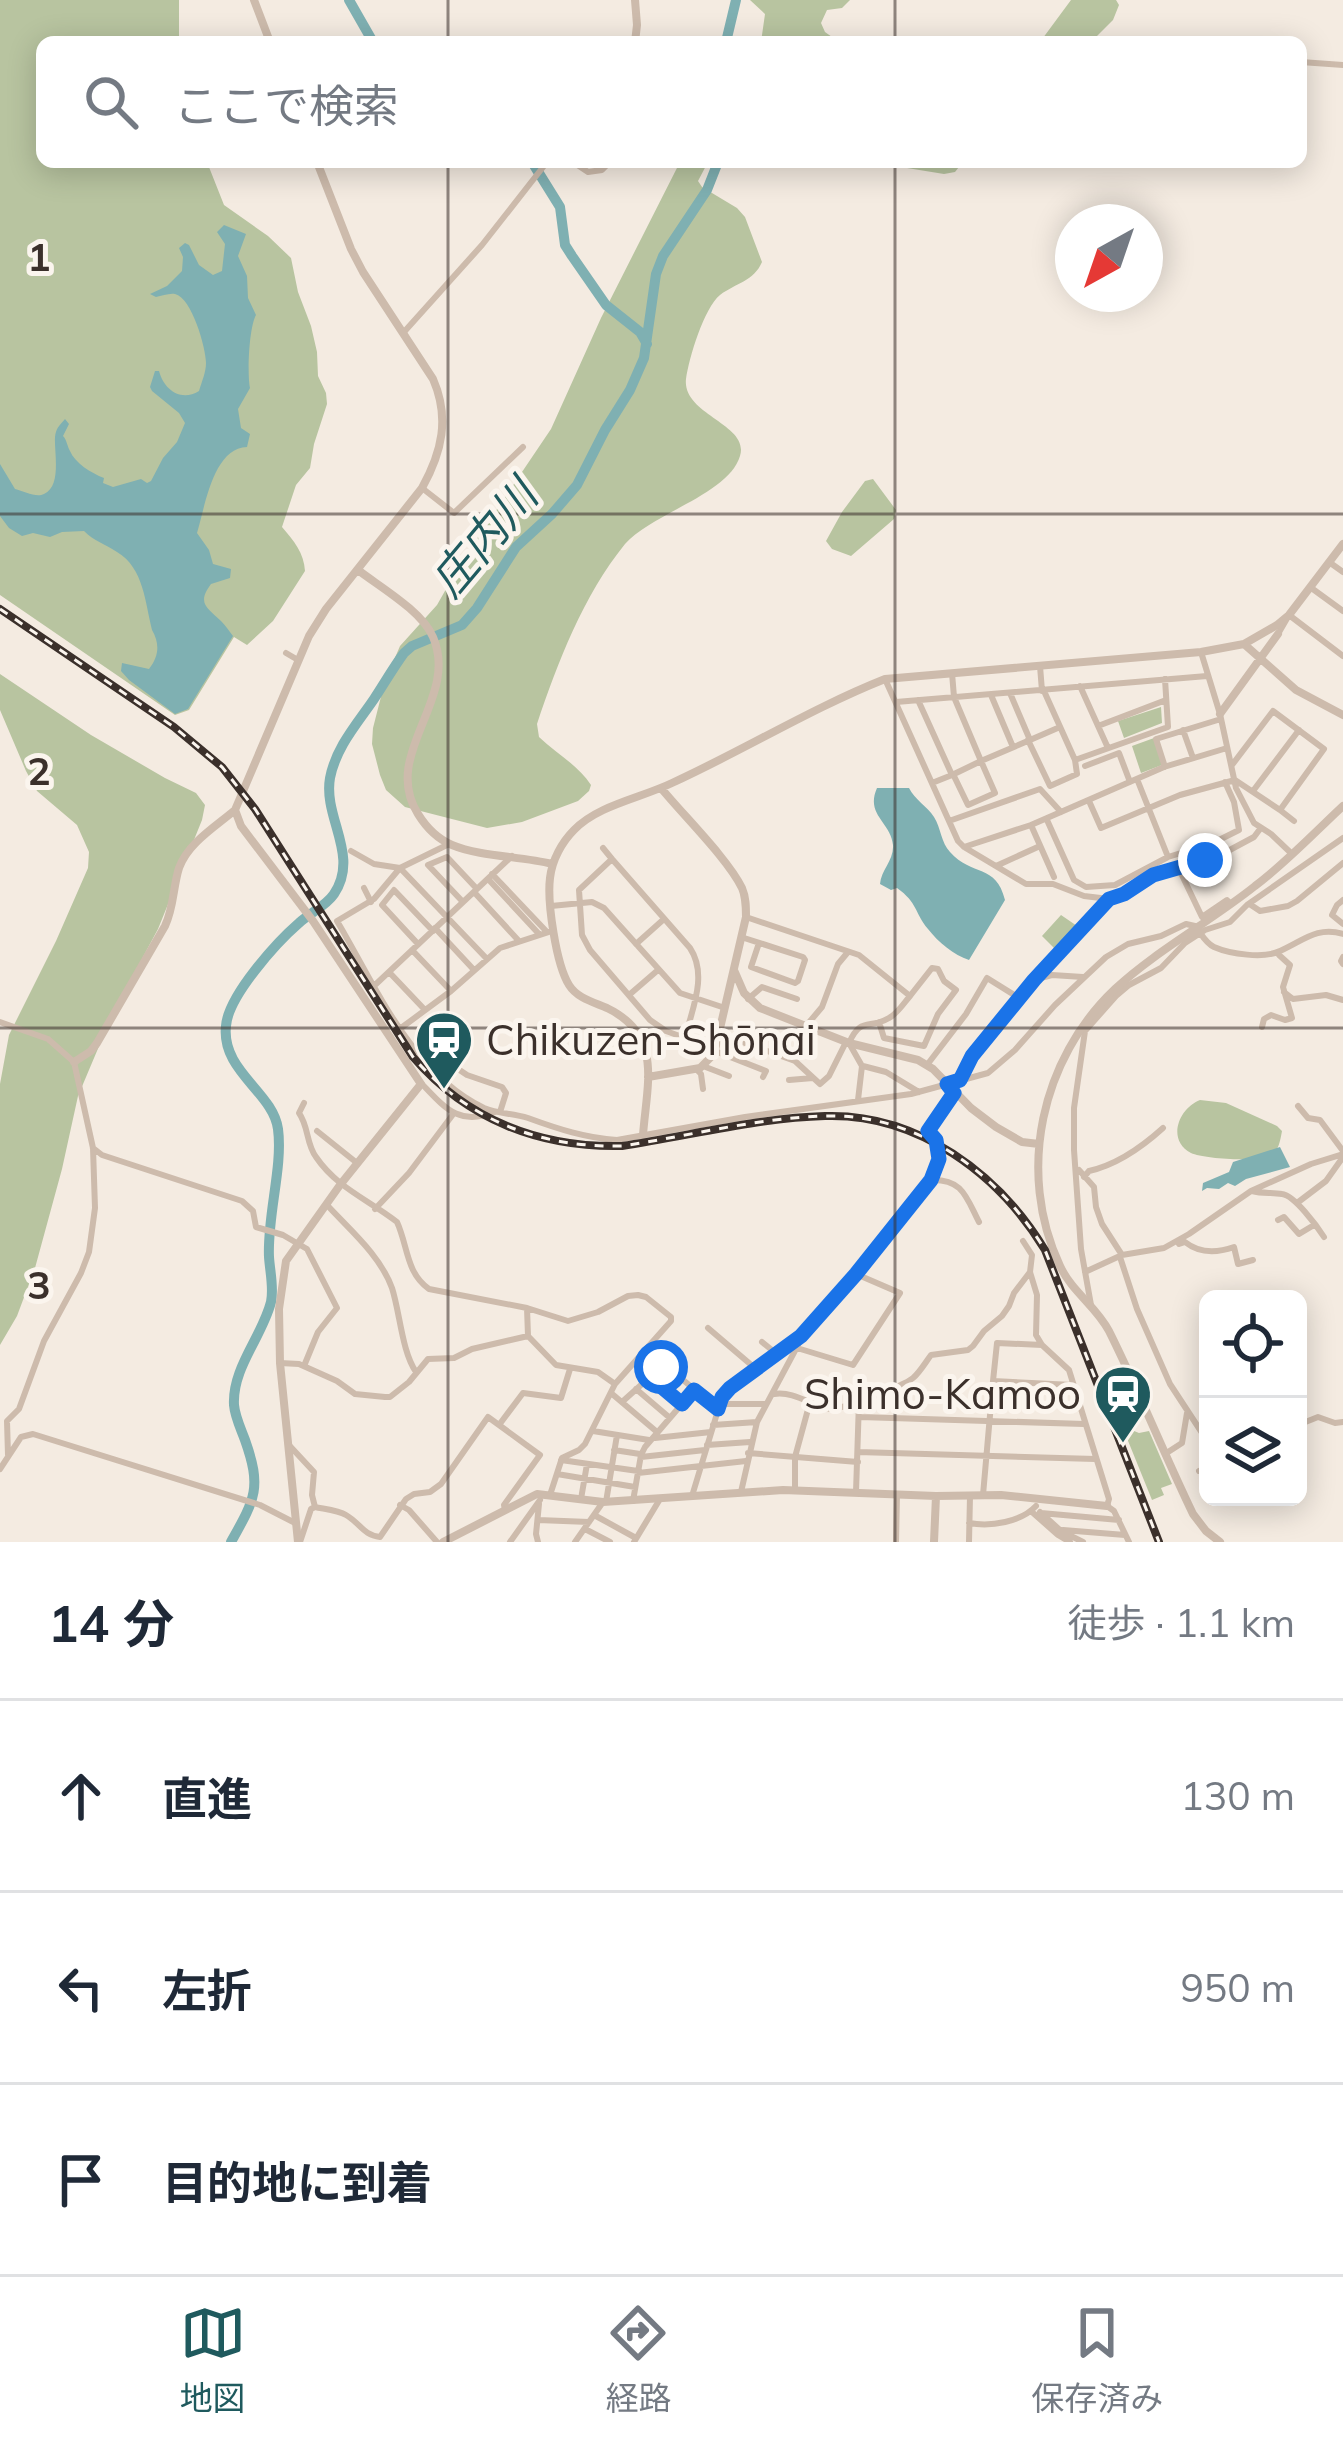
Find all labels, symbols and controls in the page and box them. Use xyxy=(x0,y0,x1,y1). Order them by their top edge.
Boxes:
search box xyxy=(36,36,1307,168)
icon: search xyxy=(78,69,144,135)
text: ここで検索 xyxy=(174,77,399,133)
north arrow xyxy=(1055,204,1163,312)
text: 1 xyxy=(27,232,51,281)
water label: 庄内川 xyxy=(418,465,551,607)
text: 2 xyxy=(27,746,51,795)
route end xyxy=(1178,833,1232,887)
station icon: Chikuzen-Shōnai xyxy=(413,1009,475,1091)
place label: Chikuzen-Shōnai xyxy=(486,1013,816,1066)
text: 3 xyxy=(27,1260,51,1309)
map controls xyxy=(1199,1290,1307,1506)
button: locate xyxy=(1199,1290,1307,1398)
route start xyxy=(634,1340,688,1394)
station icon: Shimo-Kamoo xyxy=(1092,1363,1154,1445)
place label: Shimo-Kamoo xyxy=(804,1367,1081,1420)
button: layers xyxy=(1199,1398,1307,1506)
text: 14 分 xyxy=(48,1591,174,1655)
text: 徒歩 · 1.1 km xyxy=(1067,1598,1295,1647)
icon: ahead xyxy=(48,1763,114,1829)
text: 直進 xyxy=(162,1770,252,1826)
text: 130 m xyxy=(1180,1771,1295,1820)
icon: left xyxy=(48,1955,114,2021)
text: 左折 xyxy=(162,1962,252,2018)
text: 950 m xyxy=(1180,1963,1295,2012)
icon: arrive xyxy=(48,2147,114,2213)
text: 目的地に到着 xyxy=(162,2154,432,2210)
tab: 地図 xyxy=(180,2300,246,2420)
tab: 経路 xyxy=(605,2300,671,2420)
tab: 保存済み xyxy=(1031,2300,1163,2420)

